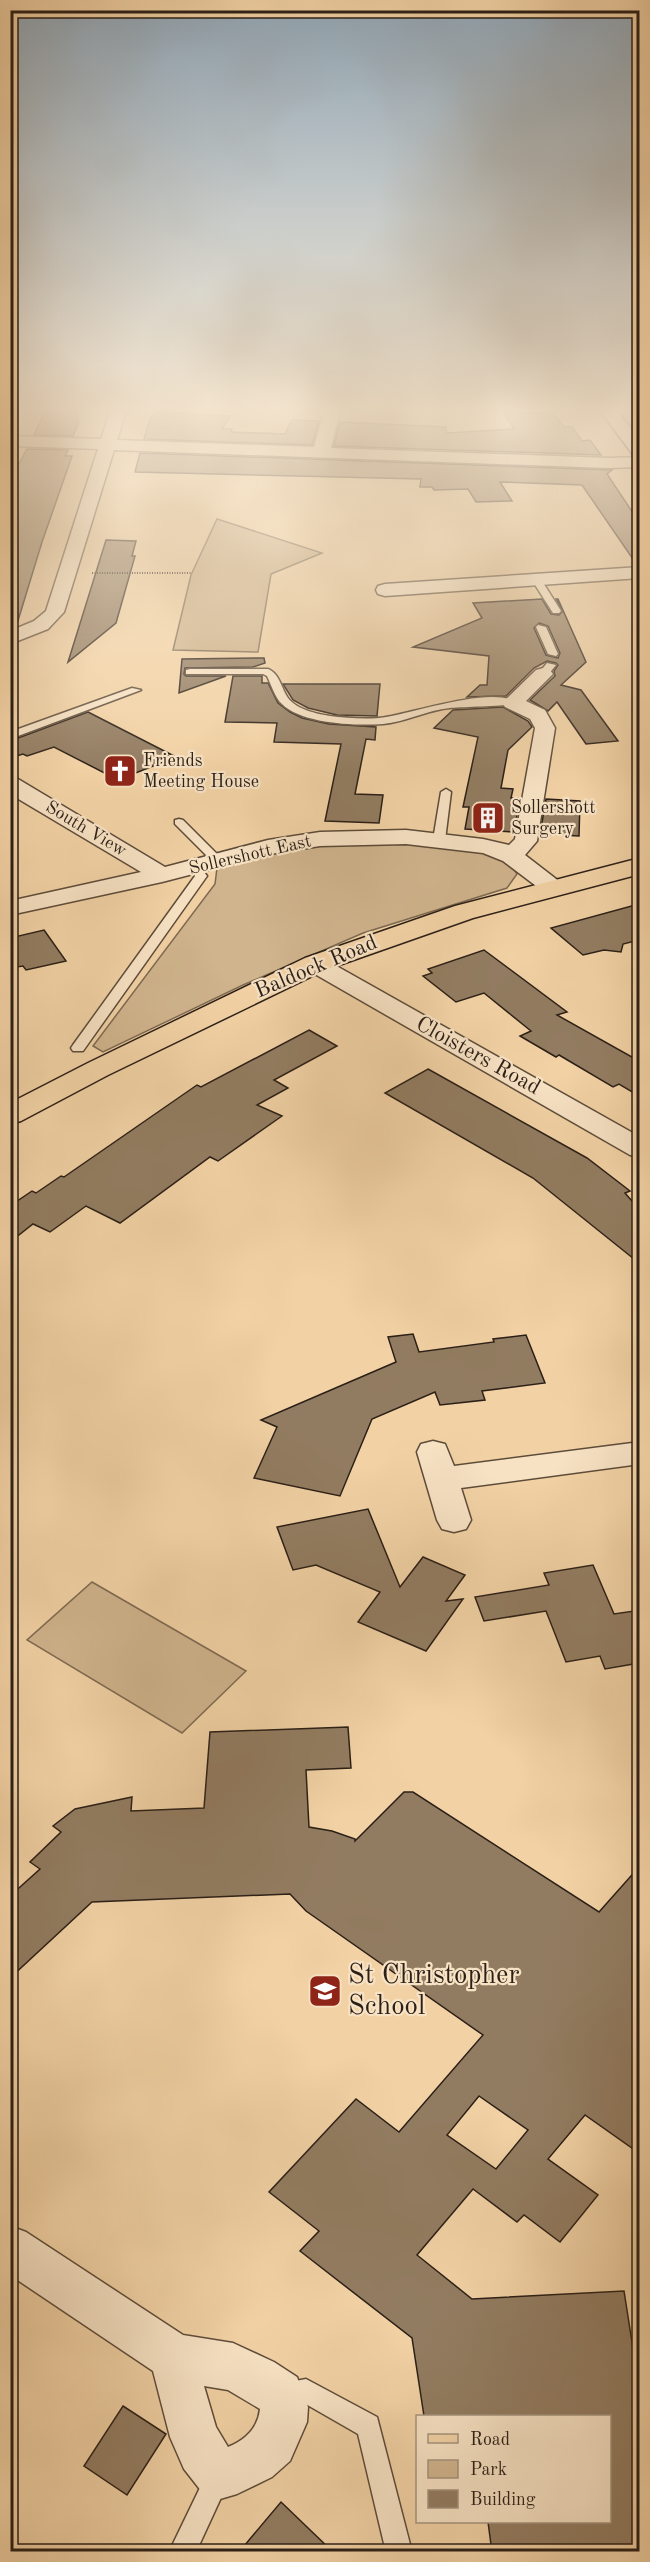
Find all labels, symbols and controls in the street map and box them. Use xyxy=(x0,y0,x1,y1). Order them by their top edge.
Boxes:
place label: Friends Meeting House xyxy=(143,752,259,791)
church icon: Friends Meeting House xyxy=(102,753,138,789)
street label: South View xyxy=(42,798,130,860)
place label: Sollershott Surgery xyxy=(511,799,596,838)
building icon: Sollershott Surgery xyxy=(470,800,506,836)
street label: Sollershott East xyxy=(187,832,313,878)
street label: Baldock Road xyxy=(252,931,380,1003)
street label: Cloisters Road xyxy=(412,1013,544,1099)
place label: St Christopher School xyxy=(348,1962,520,2020)
school or university icon: St Christopher School xyxy=(307,1973,343,2009)
legend xyxy=(416,2415,611,2523)
text: Road xyxy=(470,2431,510,2449)
text: Park xyxy=(470,2461,507,2479)
text: Building xyxy=(470,2491,536,2509)

